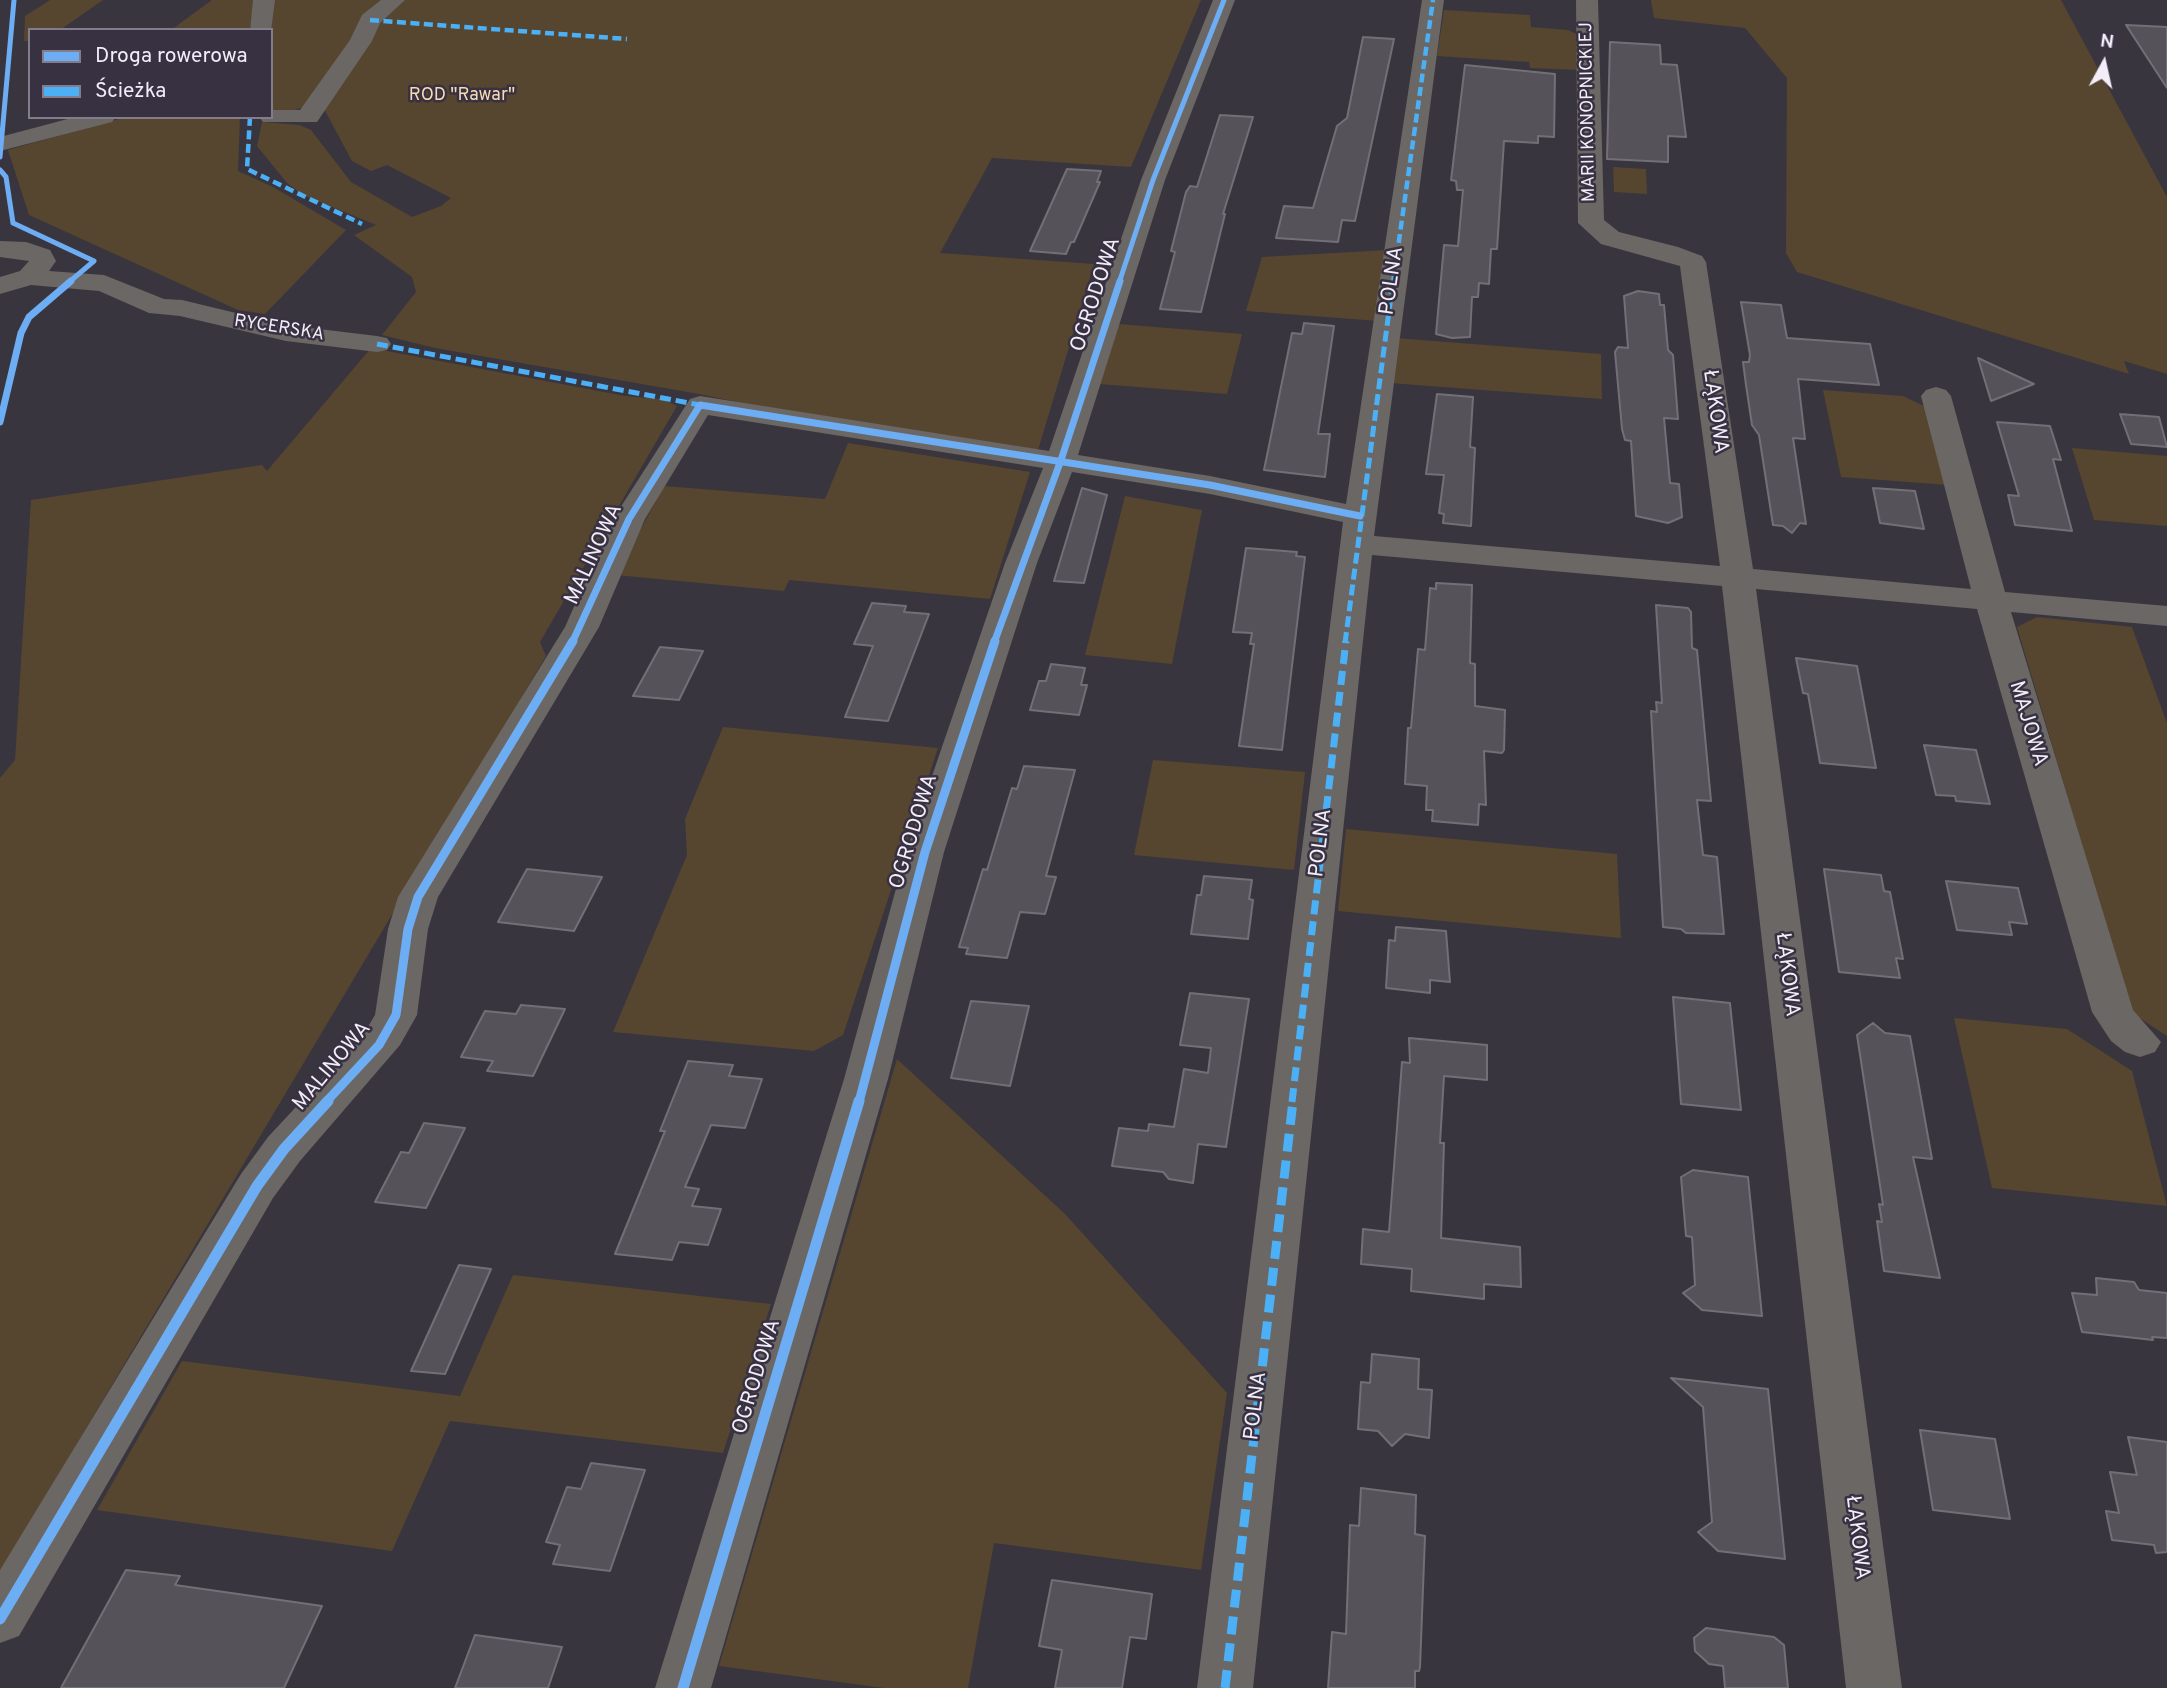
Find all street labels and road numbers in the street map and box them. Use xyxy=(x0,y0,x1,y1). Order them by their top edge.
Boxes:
street label: MARII KONOPNICKIEJ xyxy=(1577,22,1601,202)
street label: OGRODOWA xyxy=(1067,235,1127,355)
street label: POLNA xyxy=(1376,245,1410,317)
street label: RYCERSKA xyxy=(232,311,326,347)
street label: ŁĄKOWA xyxy=(1696,368,1732,456)
street label: MALINOWA xyxy=(561,501,629,609)
street label: MAJOWA xyxy=(2002,678,2052,770)
street label: OGRODOWA xyxy=(886,771,944,893)
street label: POLNA xyxy=(1305,807,1339,879)
street label: ŁĄKOWA xyxy=(1768,931,1804,1019)
street label: MALINOWA xyxy=(289,1017,377,1117)
street label: OGRODOWA xyxy=(729,1316,787,1438)
street label: POLNA xyxy=(1240,1370,1274,1442)
street label: ŁĄKOWA xyxy=(1838,1494,1874,1582)

